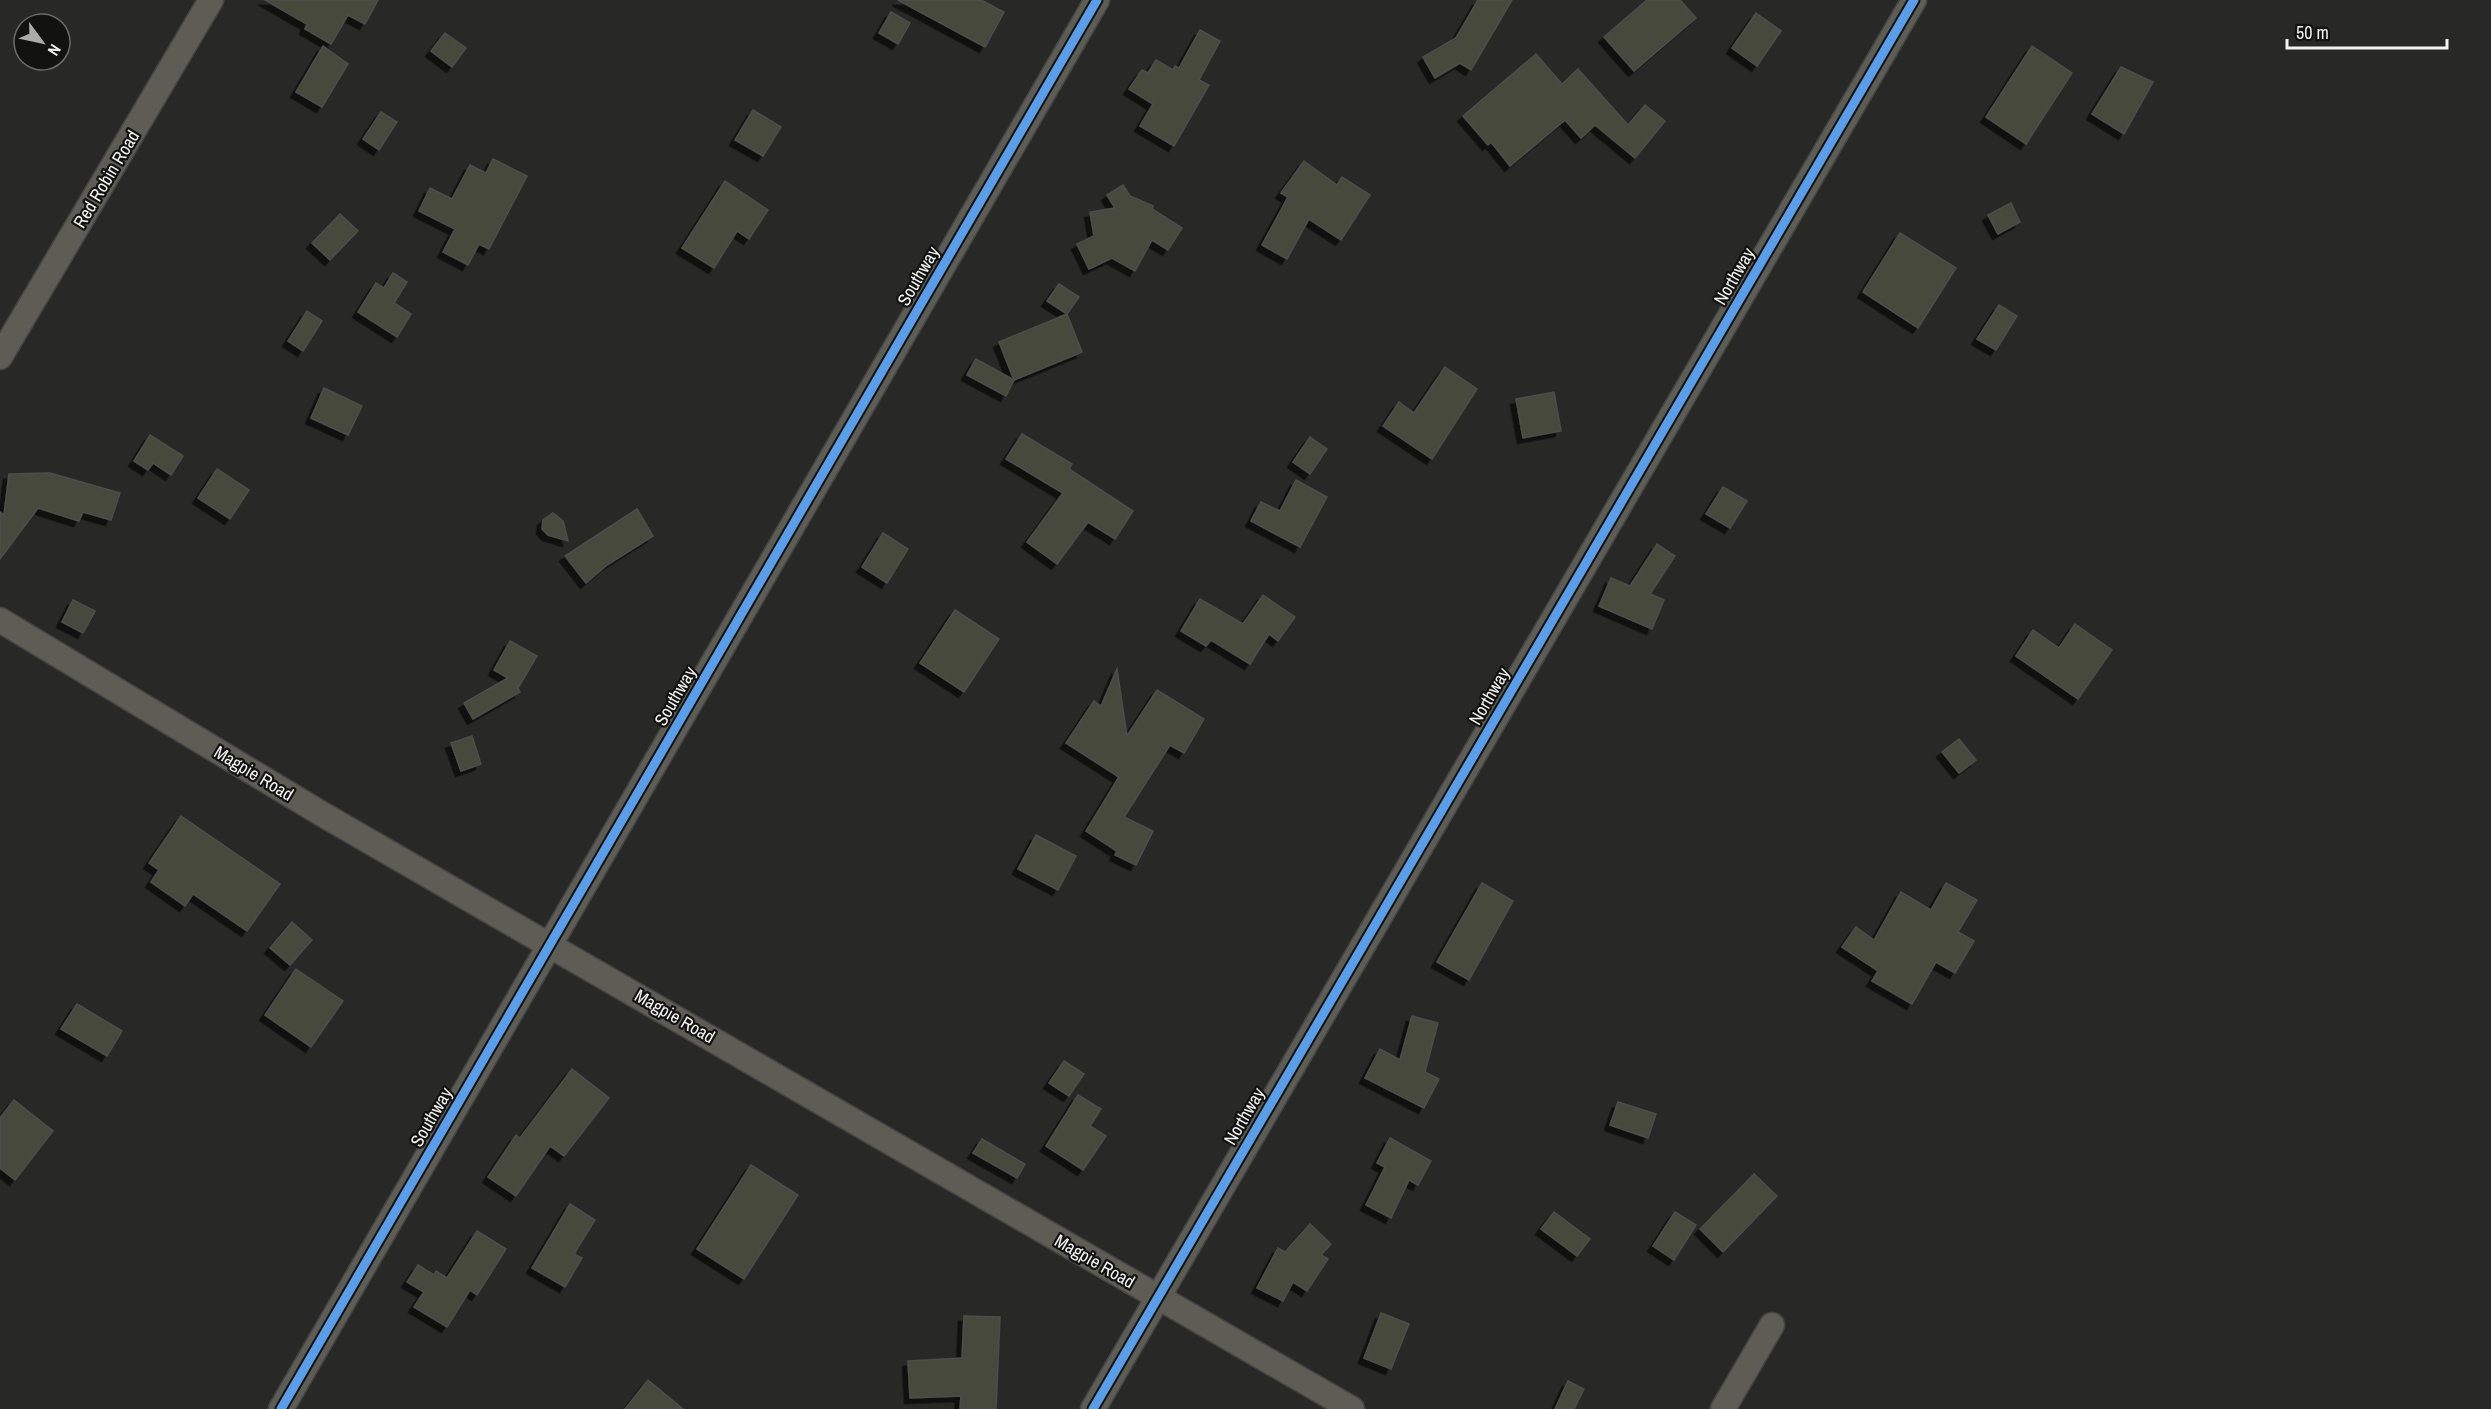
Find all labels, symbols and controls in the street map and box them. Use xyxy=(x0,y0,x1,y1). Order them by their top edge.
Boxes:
north arrow xyxy=(12,12,72,72)
scale bar xyxy=(2287,12,2448,50)
text: 50 m xyxy=(2296,20,2329,45)
text: N xyxy=(43,40,66,60)
street label: Red Robin Road xyxy=(67,125,145,233)
street label: Southway xyxy=(891,241,945,310)
street label: Northway xyxy=(1708,242,1761,309)
street label: Southway xyxy=(648,661,702,730)
street label: Northway xyxy=(1463,662,1516,729)
street label: Magpie Road xyxy=(210,739,298,807)
street label: Magpie Road xyxy=(630,983,720,1049)
street label: Southway xyxy=(404,1082,458,1151)
street label: Northway xyxy=(1218,1082,1271,1149)
street label: Magpie Road xyxy=(1050,1228,1140,1294)

